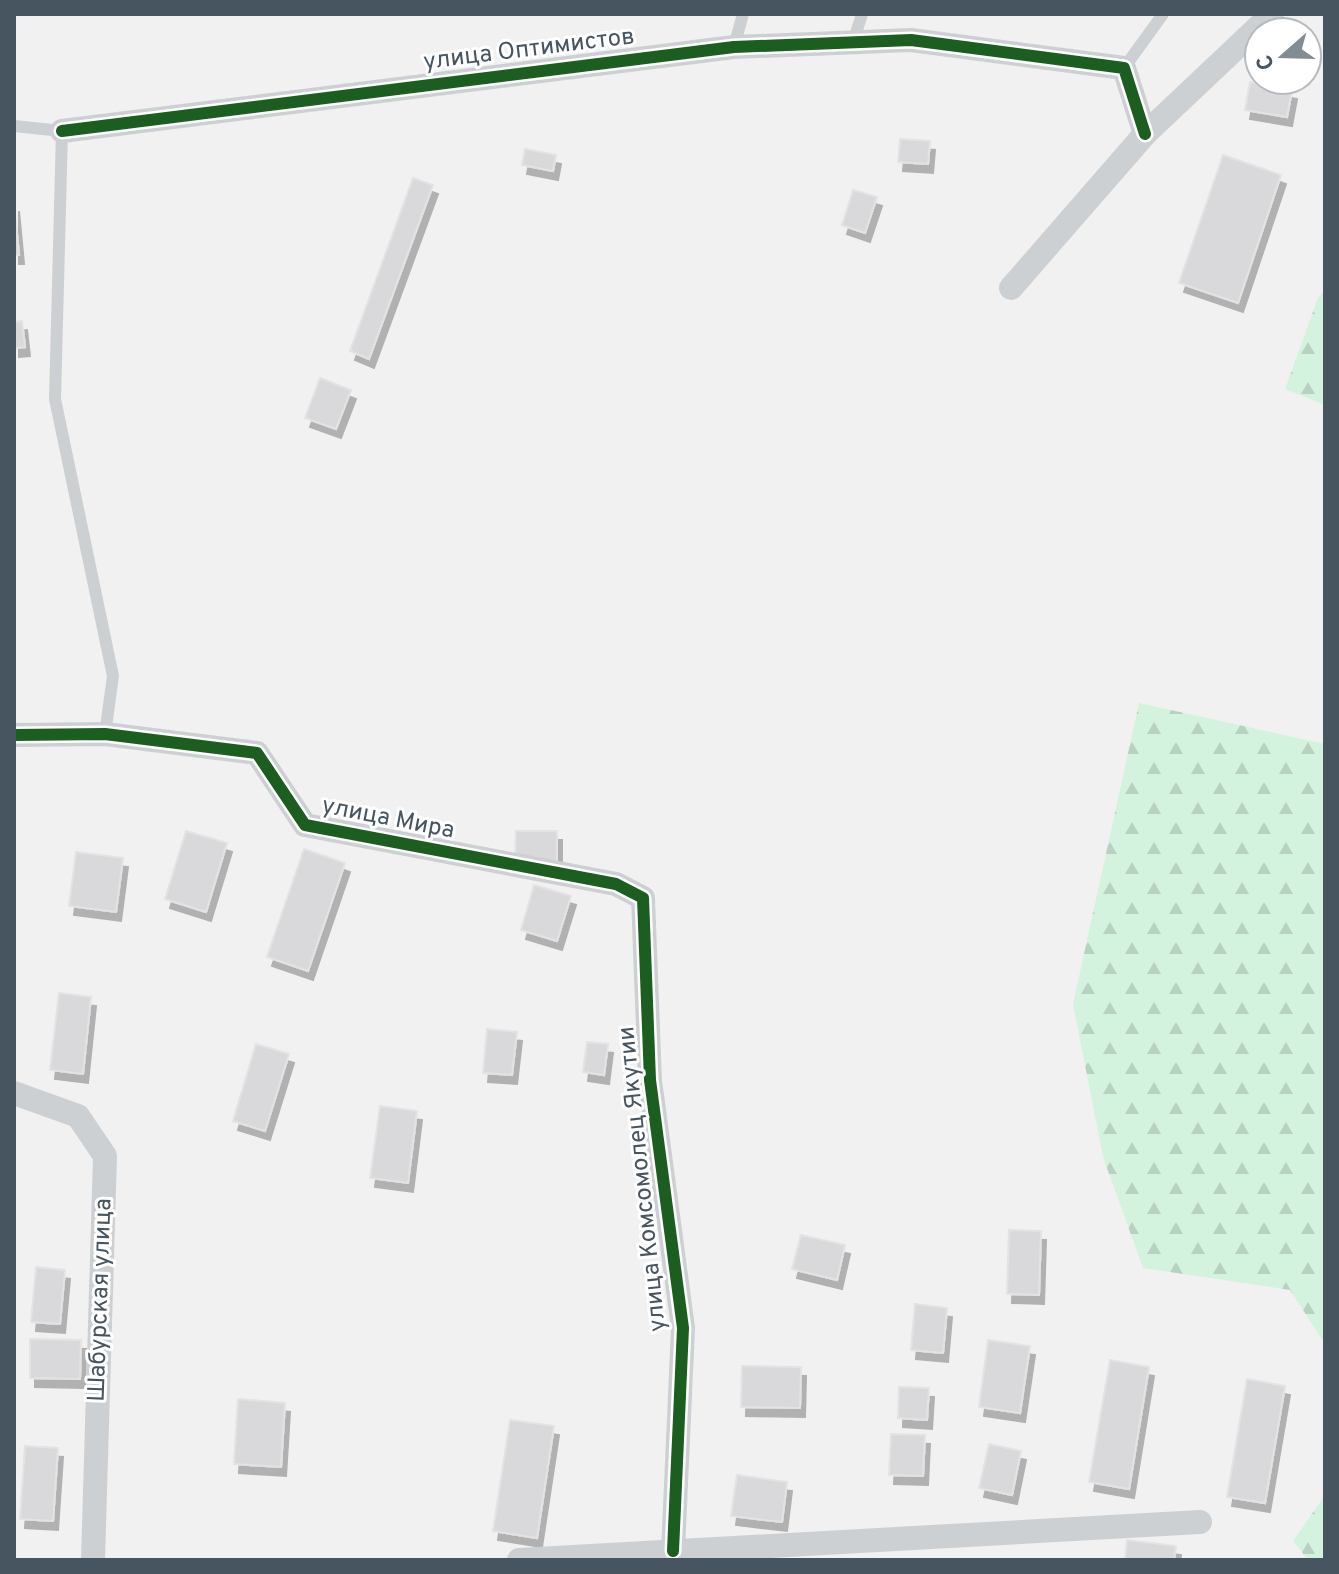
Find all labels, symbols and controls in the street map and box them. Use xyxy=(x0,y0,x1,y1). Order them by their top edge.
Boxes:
north arrow xyxy=(1243,16,1323,96)
street label: улица Оптимистов xyxy=(422,22,636,78)
text: С xyxy=(1251,51,1282,73)
street label: улица Мира xyxy=(319,791,457,847)
street label: улица Комсомолец Якутии xyxy=(612,1025,674,1333)
street label: Шабурская улица xyxy=(82,1198,120,1402)

